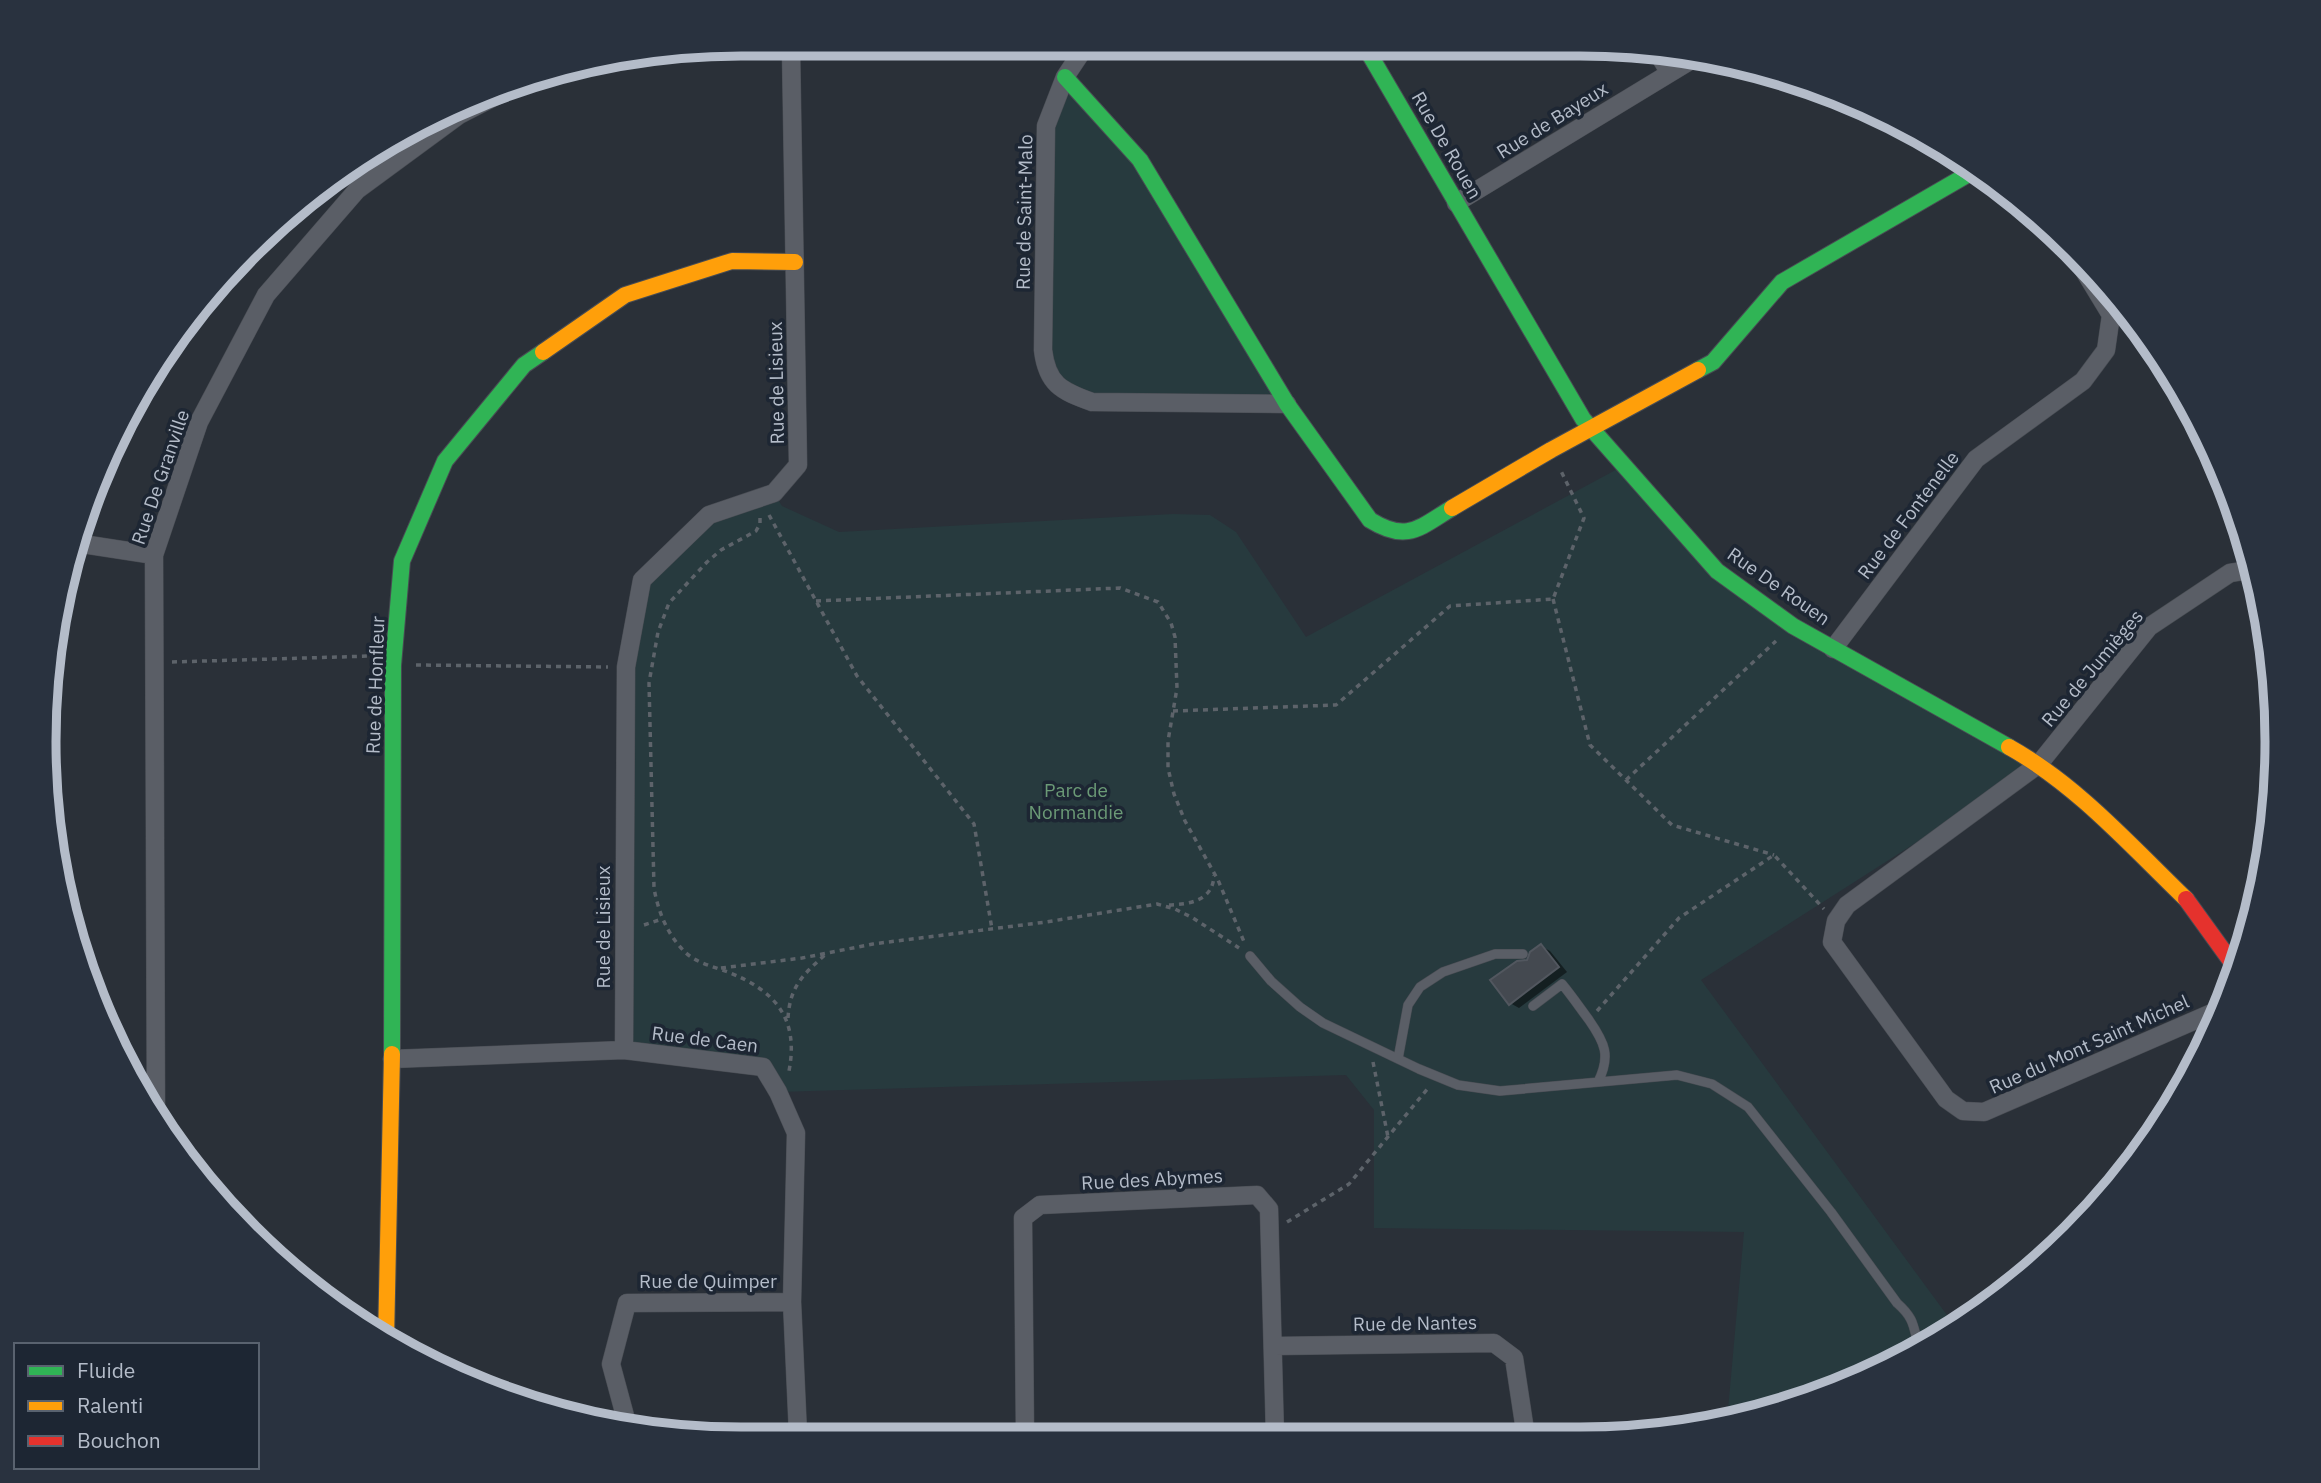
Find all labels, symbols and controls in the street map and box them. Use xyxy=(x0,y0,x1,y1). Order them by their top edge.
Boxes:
street label: Rue de Bayeux xyxy=(1492,76,1612,164)
street label: Rue De Rouen xyxy=(1407,87,1487,203)
street label: Rue de Saint-Malo xyxy=(1011,134,1037,290)
street label: Rue de Lisieux xyxy=(763,321,789,445)
street label: Rue De Granville xyxy=(126,406,194,548)
street label: Rue de Fontenelle xyxy=(1852,446,1964,584)
street label: Rue De Rouen xyxy=(1723,542,1835,630)
street label: Rue de Jumièges xyxy=(2036,604,2148,732)
street label: Rue de Honfleur xyxy=(361,616,389,754)
park label: Parc de Normandie xyxy=(1029,778,1123,824)
street label: Rue de Lisieux xyxy=(591,865,615,988)
street label: Rue du Mont Saint Michel xyxy=(1985,989,2193,1099)
street label: Rue de Caen xyxy=(650,1021,760,1057)
street label: Rue des Abymes xyxy=(1081,1163,1223,1195)
street label: Rue de Quimper xyxy=(639,1269,777,1293)
street label: Rue de Nantes xyxy=(1353,1310,1477,1336)
legend xyxy=(14,1343,259,1469)
text: Fluide xyxy=(77,1356,135,1384)
text: Ralenti xyxy=(77,1391,143,1419)
text: Bouchon xyxy=(77,1426,161,1454)

